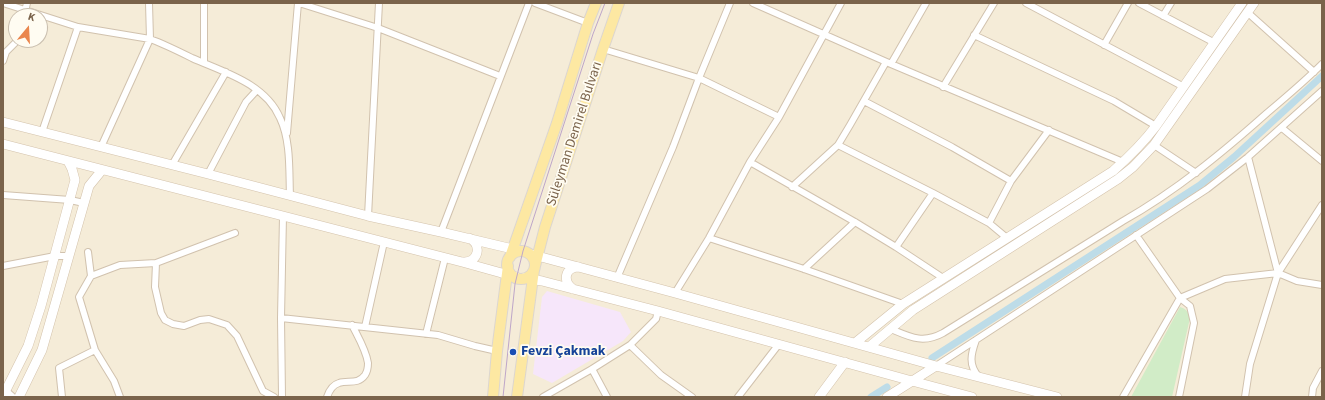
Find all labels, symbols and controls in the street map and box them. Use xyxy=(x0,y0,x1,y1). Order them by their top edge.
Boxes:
north arrow xyxy=(8,8,48,48)
text: K xyxy=(26,9,37,25)
street label: Süleyman Demirel Bulvarı xyxy=(544,60,606,208)
place label: Fevzi Çakmak xyxy=(521,344,606,360)
marker: Fevzi Çakmak xyxy=(508,347,518,357)

